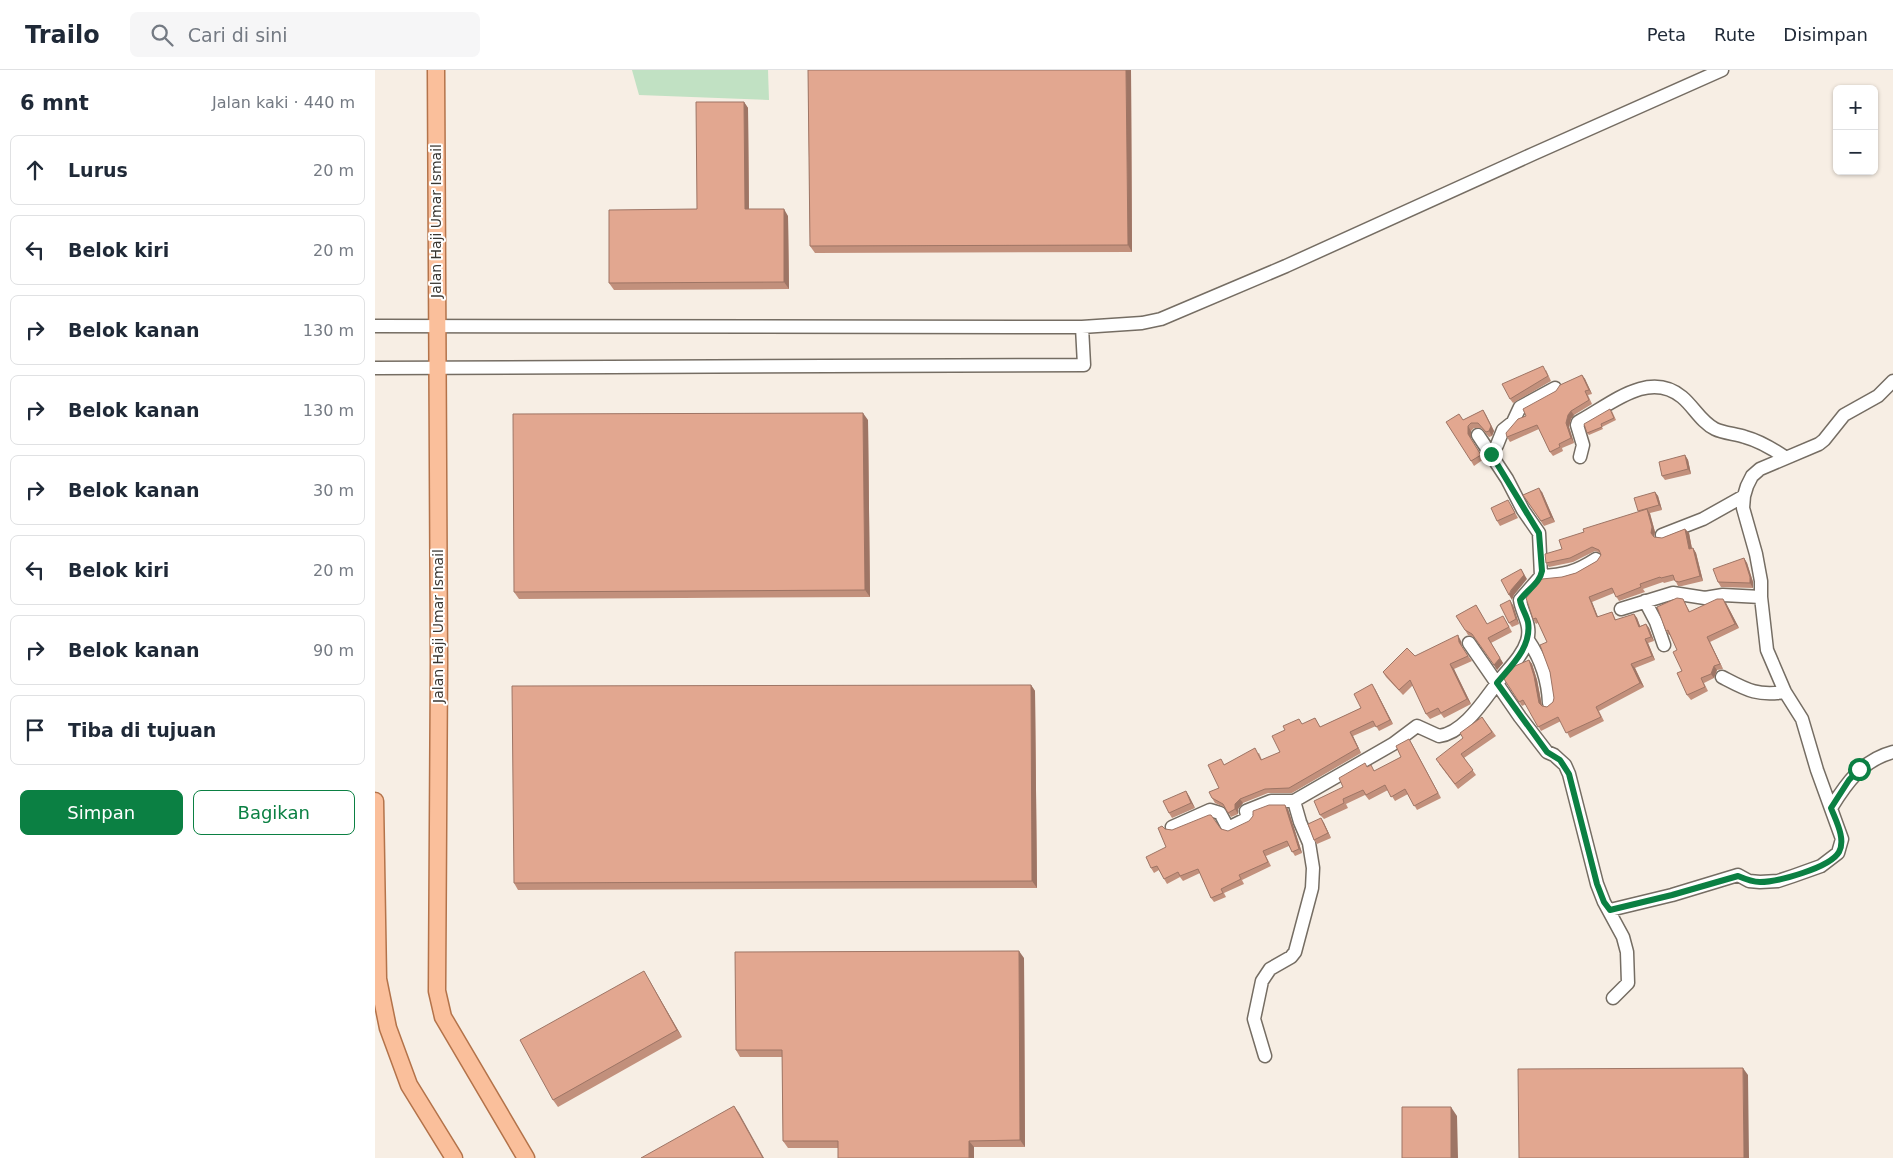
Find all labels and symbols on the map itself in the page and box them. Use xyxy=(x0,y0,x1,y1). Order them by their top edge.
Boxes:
street label: Jalan Haji Umar Ismail xyxy=(428,144,444,299)
route end xyxy=(1480,443,1503,466)
street label: Jalan Haji Umar Ismail xyxy=(430,549,446,704)
route start xyxy=(1848,758,1871,781)

